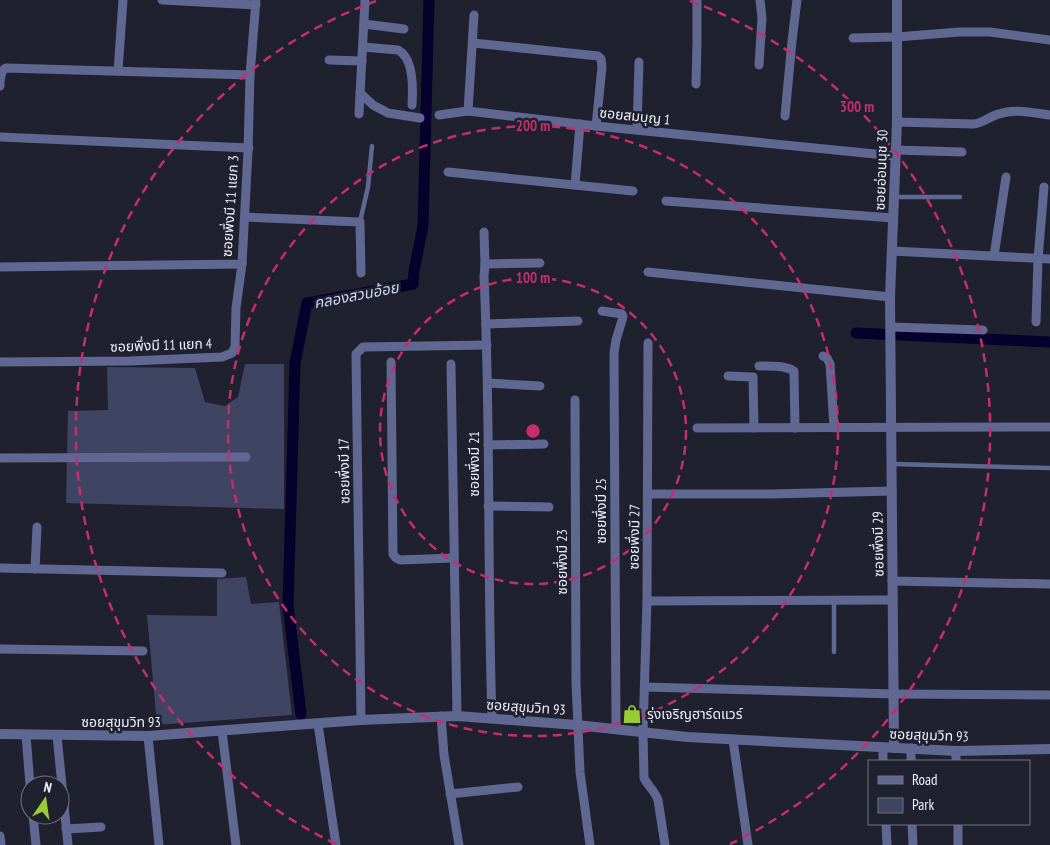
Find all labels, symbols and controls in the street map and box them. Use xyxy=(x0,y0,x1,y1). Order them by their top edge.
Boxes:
text: 300 m xyxy=(840,97,874,116)
street label: ซอยสมบุญ 1 xyxy=(599,103,671,129)
text: 200 m xyxy=(516,116,550,135)
street label: ซอยอ่อนนุช 30 xyxy=(871,129,891,211)
street label: ซอยพึ่งมี 11 แยก 3 xyxy=(216,154,243,258)
text: 100 m xyxy=(516,268,550,287)
water label: คลองสวนอ้อย xyxy=(312,277,401,313)
street label: ซอยพึ่งมี 11 แยก 4 xyxy=(110,333,213,356)
centre of rings xyxy=(524,422,542,440)
street label: ซอยพึ่งมี 21 xyxy=(464,431,483,497)
street label: ซอยพึ่งมี 17 xyxy=(333,438,354,504)
street label: ซอยพึ่งมี 25 xyxy=(591,478,610,544)
street label: ซอยพึ่งมี 27 xyxy=(623,504,644,570)
street label: ซอยพึ่งมี 29 xyxy=(867,511,888,577)
street label: ซอยพึ่งมี 23 xyxy=(552,529,571,595)
street label: ซอยสุขุมวิท 93 xyxy=(486,695,566,719)
shop icon: รุ่งเจริญฮาร์ดแวร์ xyxy=(621,703,643,725)
place label: รุ่งเจริญฮาร์ดแวร์ xyxy=(647,705,743,723)
street label: ซอยสุขุมวิท 93 xyxy=(81,713,161,731)
street label: ซอยสุขุมวิท 93 xyxy=(889,725,969,745)
legend xyxy=(868,760,1030,825)
text: Road xyxy=(912,770,938,789)
north arrow xyxy=(20,775,70,825)
text: N xyxy=(42,778,54,797)
text: Park xyxy=(912,795,934,814)

